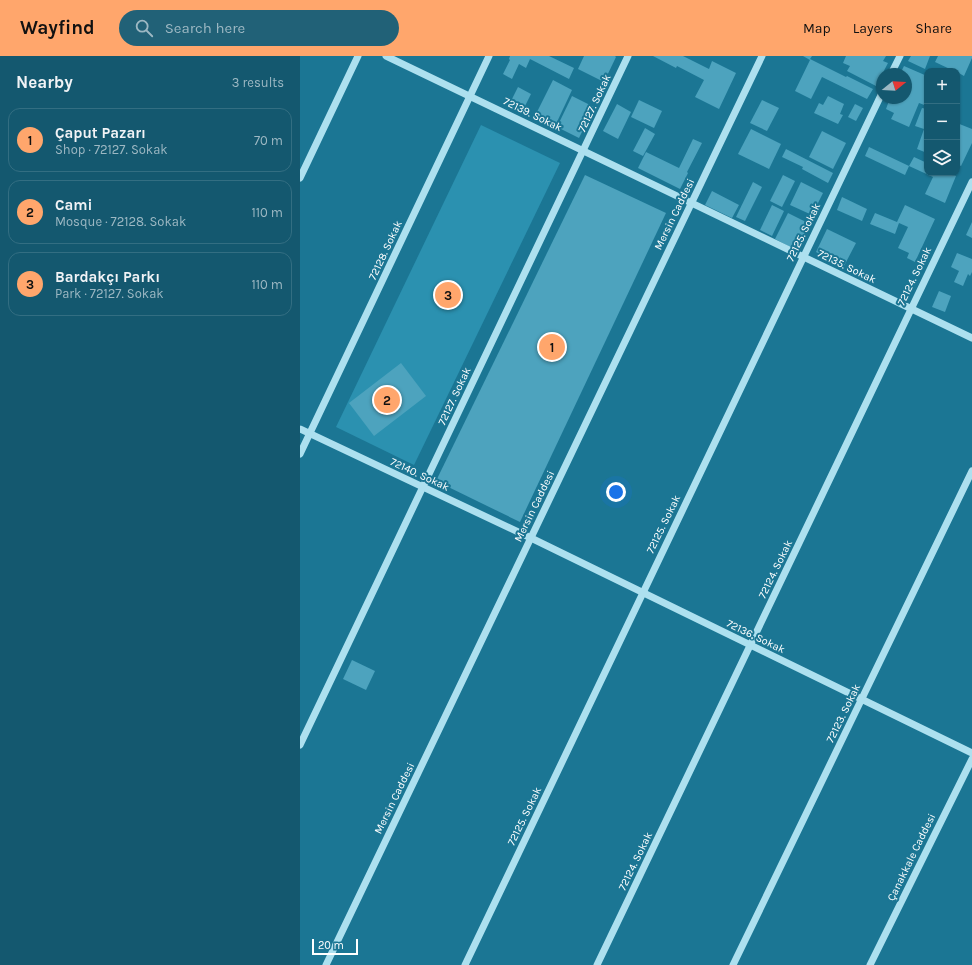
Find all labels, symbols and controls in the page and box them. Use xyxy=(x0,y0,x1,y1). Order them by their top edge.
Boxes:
search box xyxy=(119,10,399,46)
text: Wayfind xyxy=(20,17,95,39)
icon: search xyxy=(133,17,155,39)
text: Search here xyxy=(165,19,245,37)
text: Map xyxy=(803,20,831,37)
text: Layers xyxy=(853,20,893,37)
text: Share xyxy=(915,20,952,37)
north arrow xyxy=(876,68,912,104)
map controls xyxy=(924,68,960,176)
button: + xyxy=(924,68,960,104)
text: Nearby xyxy=(16,72,73,92)
street label: 72127. Sokak xyxy=(575,72,614,134)
text: 3 results xyxy=(232,75,284,90)
street label: 72139. Sokak xyxy=(501,95,564,134)
button: − xyxy=(924,104,960,140)
text: Çaput Pazarı xyxy=(55,124,146,142)
text: 1 xyxy=(28,133,32,148)
text: 70 m xyxy=(254,133,283,148)
button: layers xyxy=(924,140,960,176)
text: Shop · 72127. Sokak xyxy=(55,142,168,157)
street label: Mersin Caddesi xyxy=(652,176,697,252)
text: Cami xyxy=(55,196,92,214)
street label: 72125. Sokak xyxy=(784,201,823,264)
text: 2 xyxy=(26,205,34,220)
text: 110 m xyxy=(251,205,283,220)
text: Mosque · 72128. Sokak xyxy=(55,214,186,229)
street label: 72128. Sokak xyxy=(366,218,405,282)
street label: 72124. Sokak xyxy=(895,245,934,308)
street label: 72135. Sokak xyxy=(815,247,878,286)
text: Bardakçı Parkı xyxy=(55,268,160,286)
text: 3 xyxy=(26,277,34,292)
text: 110 m xyxy=(251,277,283,292)
pin: 3 xyxy=(435,280,461,310)
text: Park · 72127. Sokak xyxy=(55,286,164,301)
pin: 1 xyxy=(539,332,565,362)
street label: 72127. Sokak xyxy=(435,365,474,427)
pin: 2 xyxy=(374,385,400,415)
street label: 72140. Sokak xyxy=(388,455,451,494)
street label: Mersin Caddesi xyxy=(512,468,557,544)
your location xyxy=(606,482,626,502)
street label: 72125. Sokak xyxy=(644,493,683,556)
street label: 72124. Sokak xyxy=(756,538,795,601)
street label: 72136. Sokak xyxy=(724,617,787,656)
street label: 72123. Sokak xyxy=(824,682,863,745)
street label: Mersin Caddesi xyxy=(372,760,417,836)
street label: 72125. Sokak xyxy=(505,785,544,848)
street label: Çanakkale Caddesi xyxy=(885,811,938,903)
street label: 72124. Sokak xyxy=(616,830,655,893)
scale bar xyxy=(312,937,358,956)
text: 20 m xyxy=(318,939,344,952)

